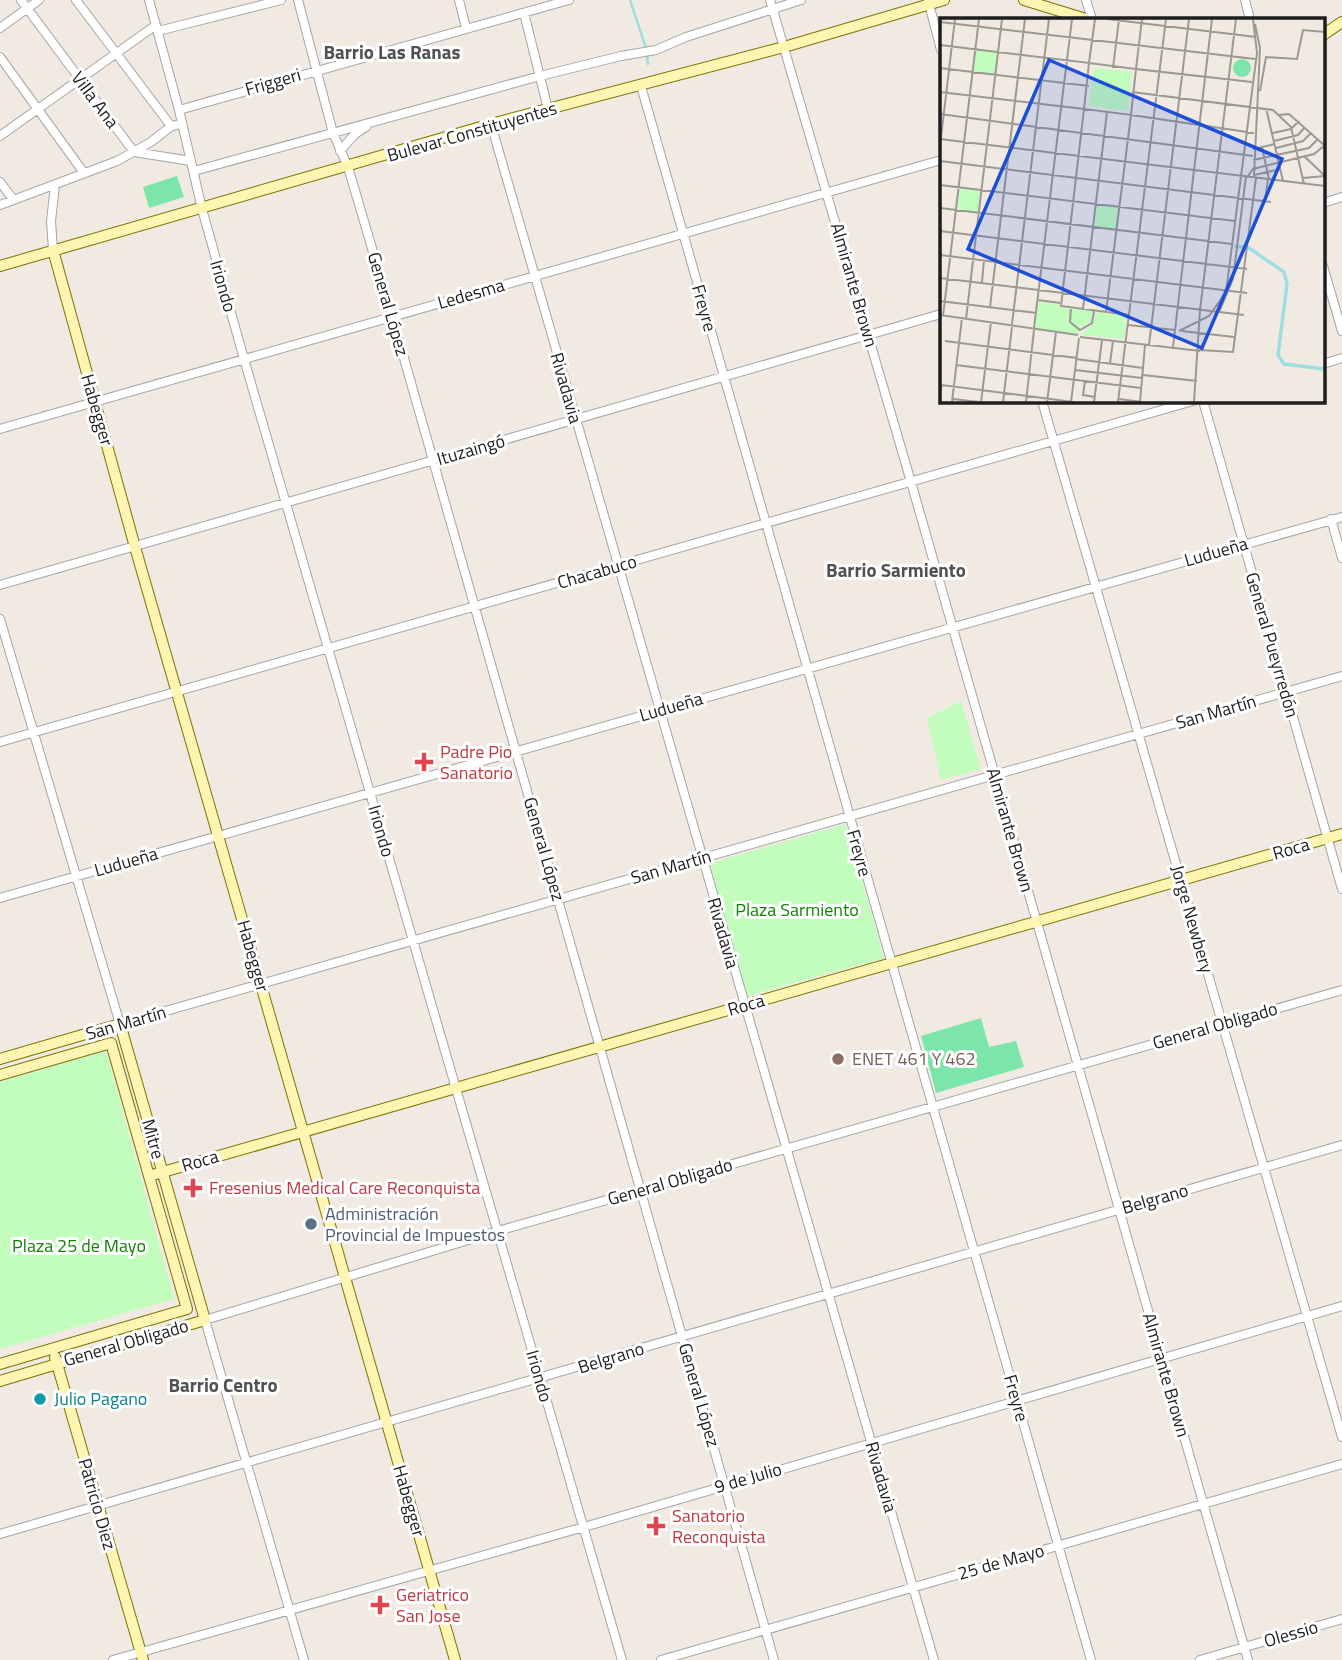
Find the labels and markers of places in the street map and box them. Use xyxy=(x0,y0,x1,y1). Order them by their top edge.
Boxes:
place label: Padre Pio Sanatorio xyxy=(440,738,513,786)
marker: Padre Pio Sanatorio xyxy=(414,752,434,772)
place label: ENET 461 Y 462 xyxy=(852,1045,976,1072)
marker: ENET 461 Y 462 xyxy=(830,1051,846,1067)
place label: Fresenius Medical Care Reconquista xyxy=(209,1174,480,1201)
marker: Fresenius Medical Care Reconquista xyxy=(183,1178,203,1198)
place label: Administración Provincial de Impuestos xyxy=(325,1200,505,1248)
marker: Administración Provincial de Impuestos xyxy=(303,1216,319,1232)
place label: Julio Pagano xyxy=(54,1385,147,1412)
marker: Julio Pagano xyxy=(32,1391,48,1407)
place label: Sanatorio Reconquista xyxy=(672,1502,766,1550)
marker: Sanatorio Reconquista xyxy=(646,1516,666,1536)
place label: Geriatrico San Jose xyxy=(396,1581,469,1629)
marker: Geriatrico San Jose xyxy=(370,1595,390,1615)

